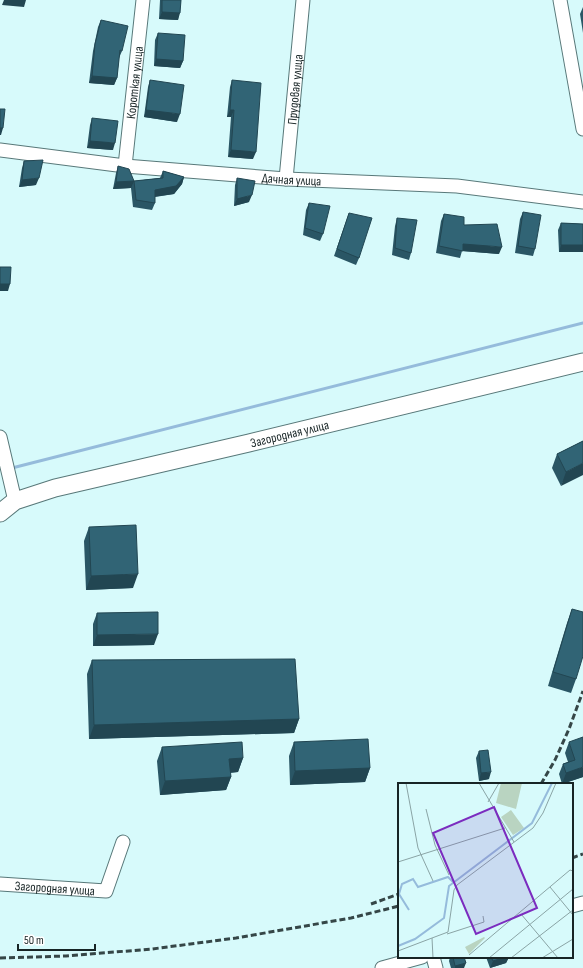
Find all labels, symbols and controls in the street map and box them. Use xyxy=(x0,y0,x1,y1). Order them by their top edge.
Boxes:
street label: Короткая улица xyxy=(123,46,147,120)
street label: Прудовая улица xyxy=(284,54,307,125)
street label: Дачная улица xyxy=(261,170,321,189)
street label: Загородная улица xyxy=(249,417,330,451)
inset map xyxy=(398,783,573,958)
street label: Загородная улица xyxy=(14,878,95,899)
scale bar xyxy=(18,926,95,952)
text: 50 m xyxy=(24,933,44,948)

